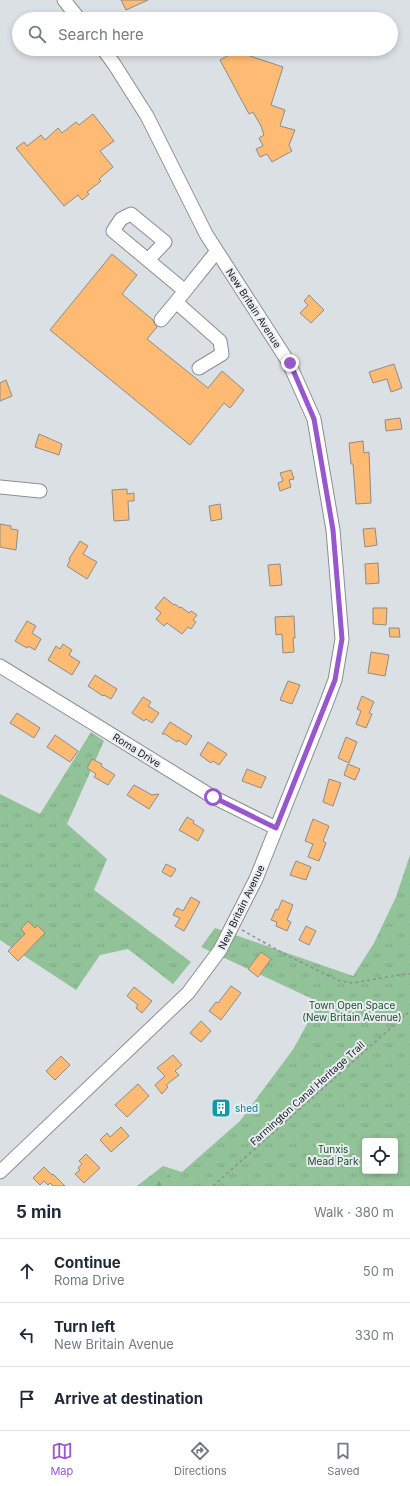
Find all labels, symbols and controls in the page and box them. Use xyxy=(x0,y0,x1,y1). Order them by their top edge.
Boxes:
search box xyxy=(12,12,398,56)
icon: search xyxy=(26,23,48,45)
text: Search here xyxy=(58,25,144,44)
street label: New Britain Avenue xyxy=(224,266,284,350)
route end xyxy=(281,354,299,372)
street label: Roma Drive xyxy=(111,731,163,770)
route start xyxy=(204,788,222,806)
street label: New Britain Avenue xyxy=(215,863,267,951)
park label: Town Open Space (New Britain Avenue) xyxy=(302,999,402,1023)
street label: Farmington Canal Heritage Trail xyxy=(247,1039,367,1147)
building icon: shed xyxy=(210,1097,232,1119)
place label: shed xyxy=(235,1102,258,1114)
map controls xyxy=(362,1138,398,1174)
button: locate xyxy=(362,1138,398,1174)
park label: Tunxis Mead Park xyxy=(308,1143,359,1167)
text: 5 min xyxy=(16,1202,62,1222)
text: Walk · 380 m xyxy=(314,1204,394,1220)
text: Continue xyxy=(54,1253,121,1272)
icon: ahead xyxy=(16,1260,38,1282)
text: 50 m xyxy=(363,1263,394,1279)
text: Roma Drive xyxy=(54,1272,125,1288)
text: Turn left xyxy=(54,1317,115,1336)
icon: left xyxy=(16,1324,38,1346)
text: 330 m xyxy=(355,1327,394,1343)
text: New Britain Avenue xyxy=(54,1336,174,1352)
icon: arrive xyxy=(16,1388,38,1410)
text: Arrive at destination xyxy=(54,1389,203,1408)
tab: Map xyxy=(50,1440,73,1478)
tab: Directions xyxy=(174,1440,227,1478)
tab: Saved xyxy=(327,1440,360,1478)

